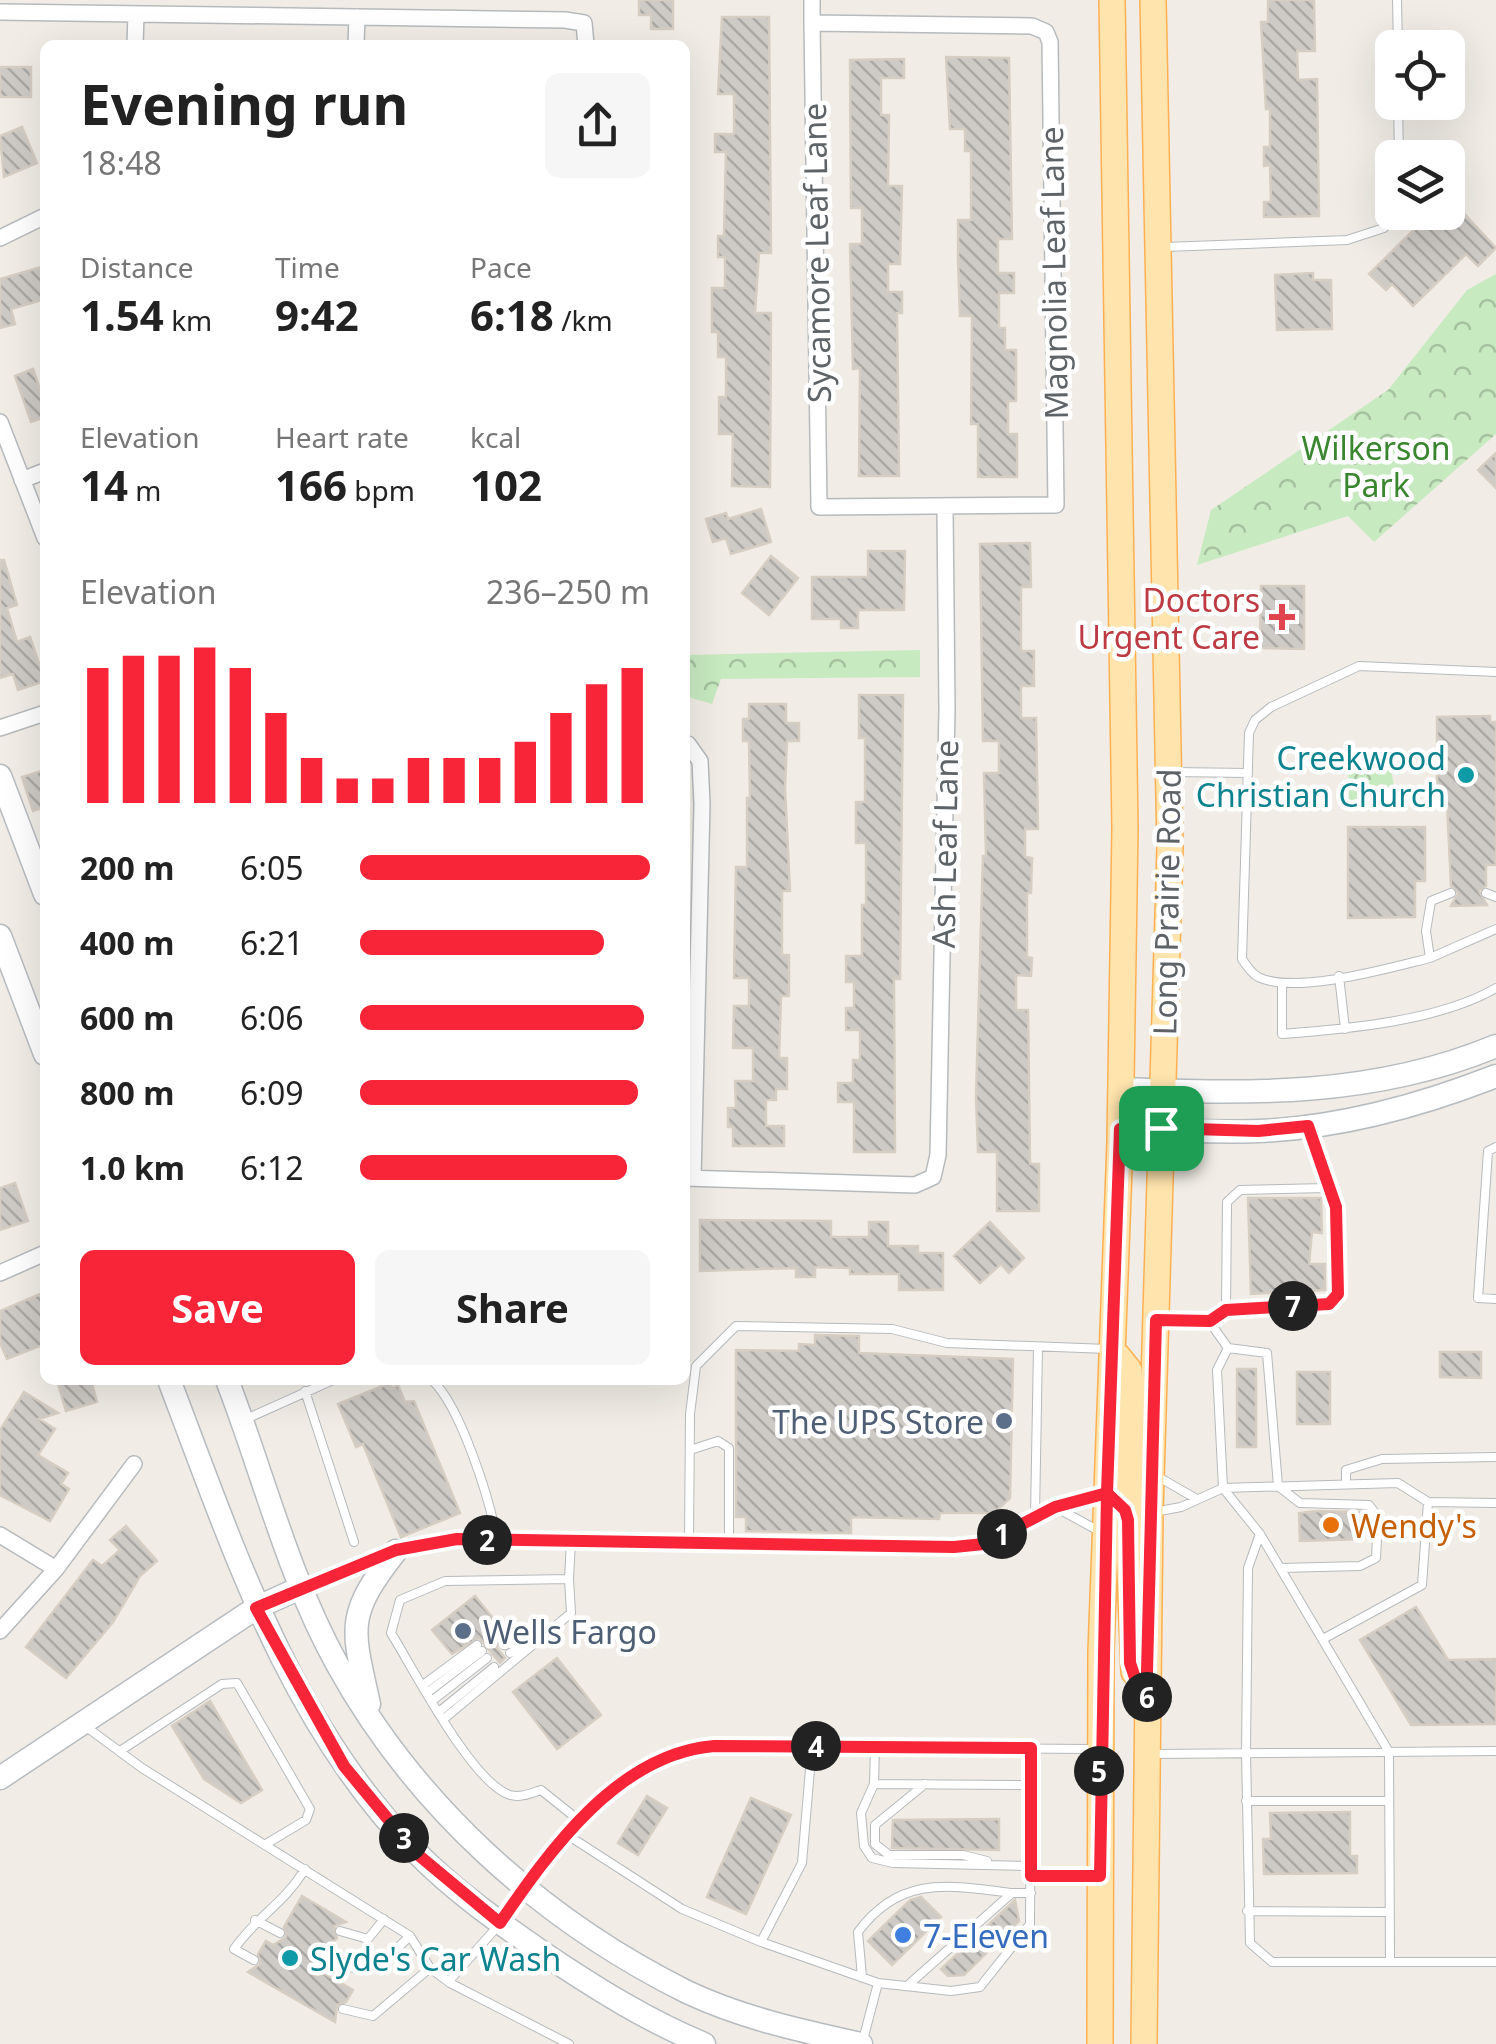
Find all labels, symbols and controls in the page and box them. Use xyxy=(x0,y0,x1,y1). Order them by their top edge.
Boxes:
map controls xyxy=(1375,30,1465,230)
button: locate xyxy=(1375,30,1465,120)
text: Evening run xyxy=(80,66,408,141)
button: share xyxy=(545,73,650,178)
street label: Sycamore Leaf Lane xyxy=(792,103,840,403)
street label: Magnolia Leaf Lane xyxy=(1029,126,1077,420)
button: layers xyxy=(1375,140,1465,230)
text: 18:48 xyxy=(80,141,162,184)
text: Distance xyxy=(80,248,193,286)
text: Time xyxy=(275,248,340,286)
text: Pace xyxy=(470,248,532,286)
text: 1.54 xyxy=(80,286,164,343)
text: 9:42 xyxy=(275,286,359,343)
text: 6:18 xyxy=(470,286,554,343)
text: km xyxy=(164,301,212,339)
text: /km xyxy=(554,301,613,339)
text: Elevation xyxy=(80,418,200,456)
text: Heart rate xyxy=(275,418,409,456)
text: kcal xyxy=(470,418,521,456)
park label: Wilkerson Park xyxy=(1301,426,1451,506)
text: 14 xyxy=(80,456,128,513)
text: 166 xyxy=(275,456,347,513)
text: 102 xyxy=(470,456,542,513)
text: m xyxy=(128,471,162,509)
text: bpm xyxy=(347,471,415,509)
text: Elevation xyxy=(80,570,217,613)
text: 236–250 m xyxy=(486,570,650,613)
place label: Doctors Urgent Care xyxy=(1078,578,1260,658)
marker: Doctors Urgent Care xyxy=(1269,604,1295,630)
place label: Creekwood Christian Church xyxy=(1196,736,1446,816)
street label: Ash Leaf Lane xyxy=(921,739,967,949)
marker: Creekwood Christian Church xyxy=(1455,764,1477,786)
street label: Long Prairie Road xyxy=(1142,768,1190,1036)
text: 200 m xyxy=(80,846,174,889)
text: 6:05 xyxy=(240,846,304,889)
text: 400 m xyxy=(80,921,174,964)
text: 6:21 xyxy=(240,921,304,964)
text: 600 m xyxy=(80,996,174,1039)
text: 6:06 xyxy=(240,996,304,1039)
text: 800 m xyxy=(80,1071,174,1114)
text: 6:09 xyxy=(240,1071,304,1114)
pin xyxy=(1119,1086,1204,1171)
icon: arrive xyxy=(1134,1101,1189,1156)
text: 1.0 km xyxy=(80,1146,185,1189)
text: 6:12 xyxy=(240,1146,304,1189)
button: Save xyxy=(80,1250,355,1365)
button: Share xyxy=(375,1250,650,1365)
pin: 7 xyxy=(1268,1281,1318,1331)
text: 7 xyxy=(1285,1287,1301,1325)
place label: The UPS Store xyxy=(772,1400,984,1443)
marker: The UPS Store xyxy=(993,1410,1015,1432)
place label: Wendy's xyxy=(1351,1504,1477,1547)
pin: 1 xyxy=(977,1509,1027,1559)
marker: Wendy's xyxy=(1320,1514,1342,1536)
pin: 2 xyxy=(462,1515,512,1565)
text: 1 xyxy=(994,1515,1010,1553)
text: 2 xyxy=(479,1521,495,1559)
place label: Wells Fargo xyxy=(483,1610,657,1653)
marker: Wells Fargo xyxy=(452,1620,474,1642)
pin: 6 xyxy=(1122,1672,1172,1722)
text: 6 xyxy=(1139,1678,1155,1716)
pin: 4 xyxy=(791,1721,841,1771)
text: 4 xyxy=(808,1727,824,1765)
pin: 5 xyxy=(1074,1746,1124,1796)
text: 5 xyxy=(1091,1752,1107,1790)
pin: 3 xyxy=(379,1813,429,1863)
text: 3 xyxy=(396,1819,412,1857)
place label: 7-Eleven xyxy=(923,1914,1049,1957)
marker: 7-Eleven xyxy=(892,1924,914,1946)
place label: Slyde's Car Wash xyxy=(310,1937,561,1980)
marker: Slyde's Car Wash xyxy=(279,1947,301,1969)

